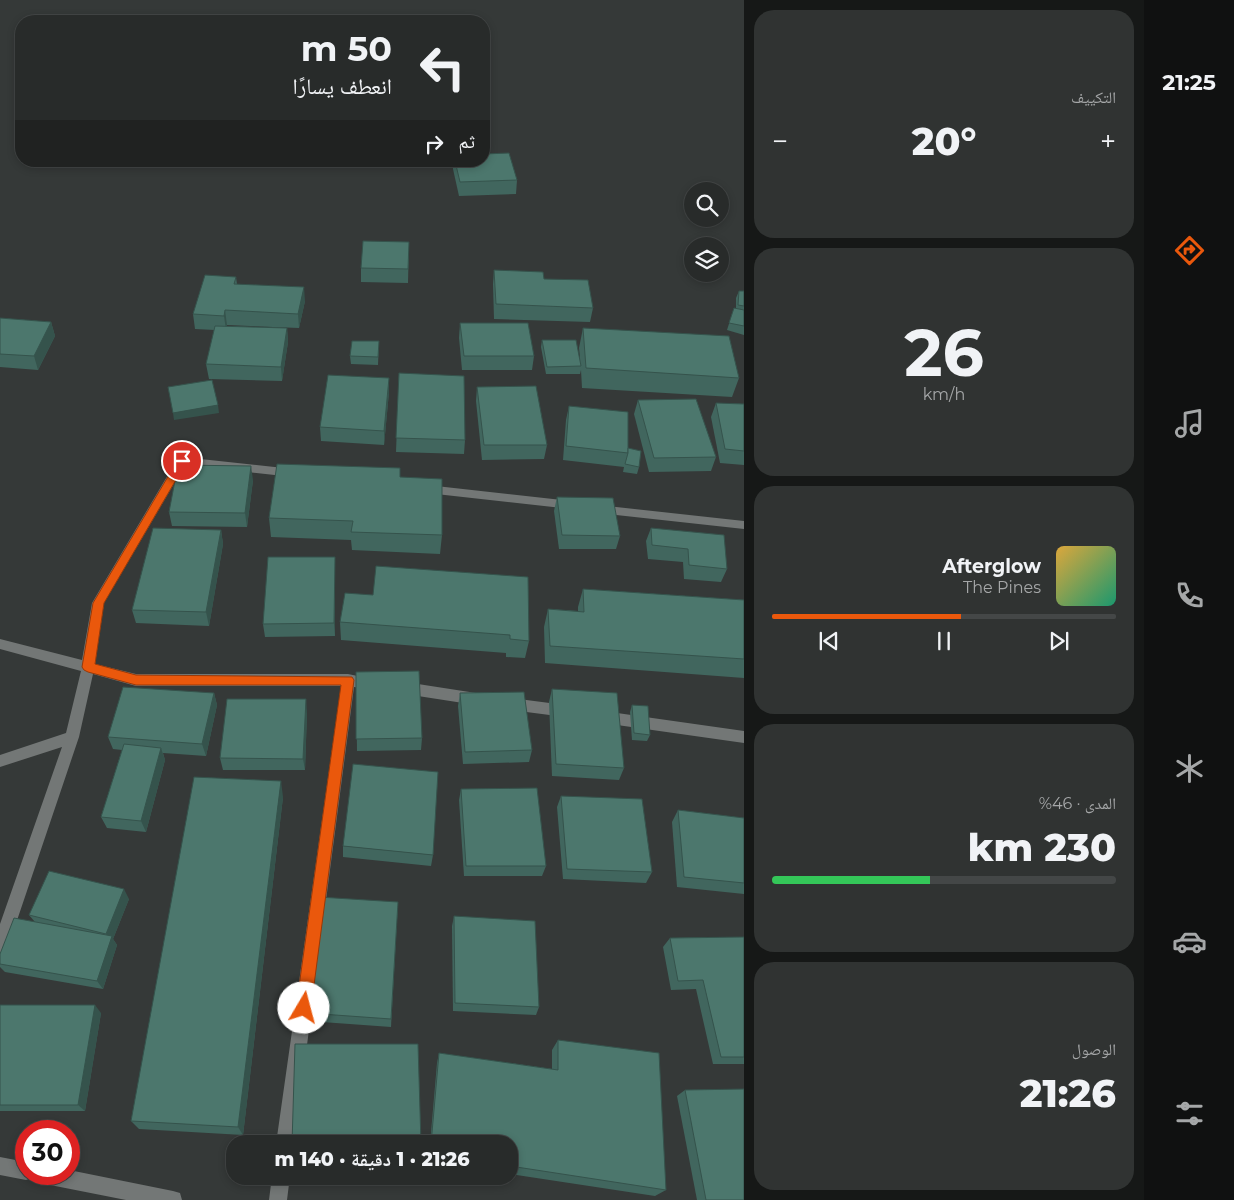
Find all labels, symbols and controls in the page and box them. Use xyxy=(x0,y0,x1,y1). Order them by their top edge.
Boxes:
text: 50 m xyxy=(301,27,392,70)
icon: left xyxy=(410,35,475,100)
text: 21:25 xyxy=(1162,69,1216,96)
text: انعطف يسارًا xyxy=(293,73,392,100)
text: التكييف xyxy=(1071,88,1116,107)
text: 20° xyxy=(912,118,976,165)
text: − xyxy=(772,124,788,158)
text: + xyxy=(1100,124,1116,158)
icon: right xyxy=(420,130,448,158)
text: ثم xyxy=(458,130,475,153)
map controls xyxy=(684,182,729,282)
button: search xyxy=(684,182,729,227)
icon: directions xyxy=(1172,233,1207,268)
button: layers xyxy=(684,237,729,282)
text: 26 xyxy=(904,313,984,392)
text: km/h xyxy=(923,385,965,404)
icon: music xyxy=(1172,406,1207,441)
pin xyxy=(161,440,203,482)
icon: arrive xyxy=(168,447,196,475)
text: Afterglow xyxy=(942,555,1041,578)
text: The Pines xyxy=(963,578,1041,597)
icon: phone xyxy=(1172,578,1207,613)
icon: previous xyxy=(815,627,843,655)
icon: pause xyxy=(930,627,958,655)
icon: next xyxy=(1045,627,1073,655)
icon: climate xyxy=(1172,751,1207,786)
text: المدى · 46% xyxy=(1039,794,1116,813)
text: 230 km xyxy=(968,824,1116,871)
icon: car xyxy=(1172,924,1207,959)
position arrow xyxy=(277,981,329,1033)
text: الوصول xyxy=(1072,1040,1116,1059)
text: 21:26 xyxy=(1020,1070,1116,1117)
icon: filters xyxy=(1172,1096,1207,1131)
speed limit sign: 30 xyxy=(15,1120,80,1185)
text: 21:26 · 1 دقيقة · 140 m xyxy=(274,1148,470,1171)

